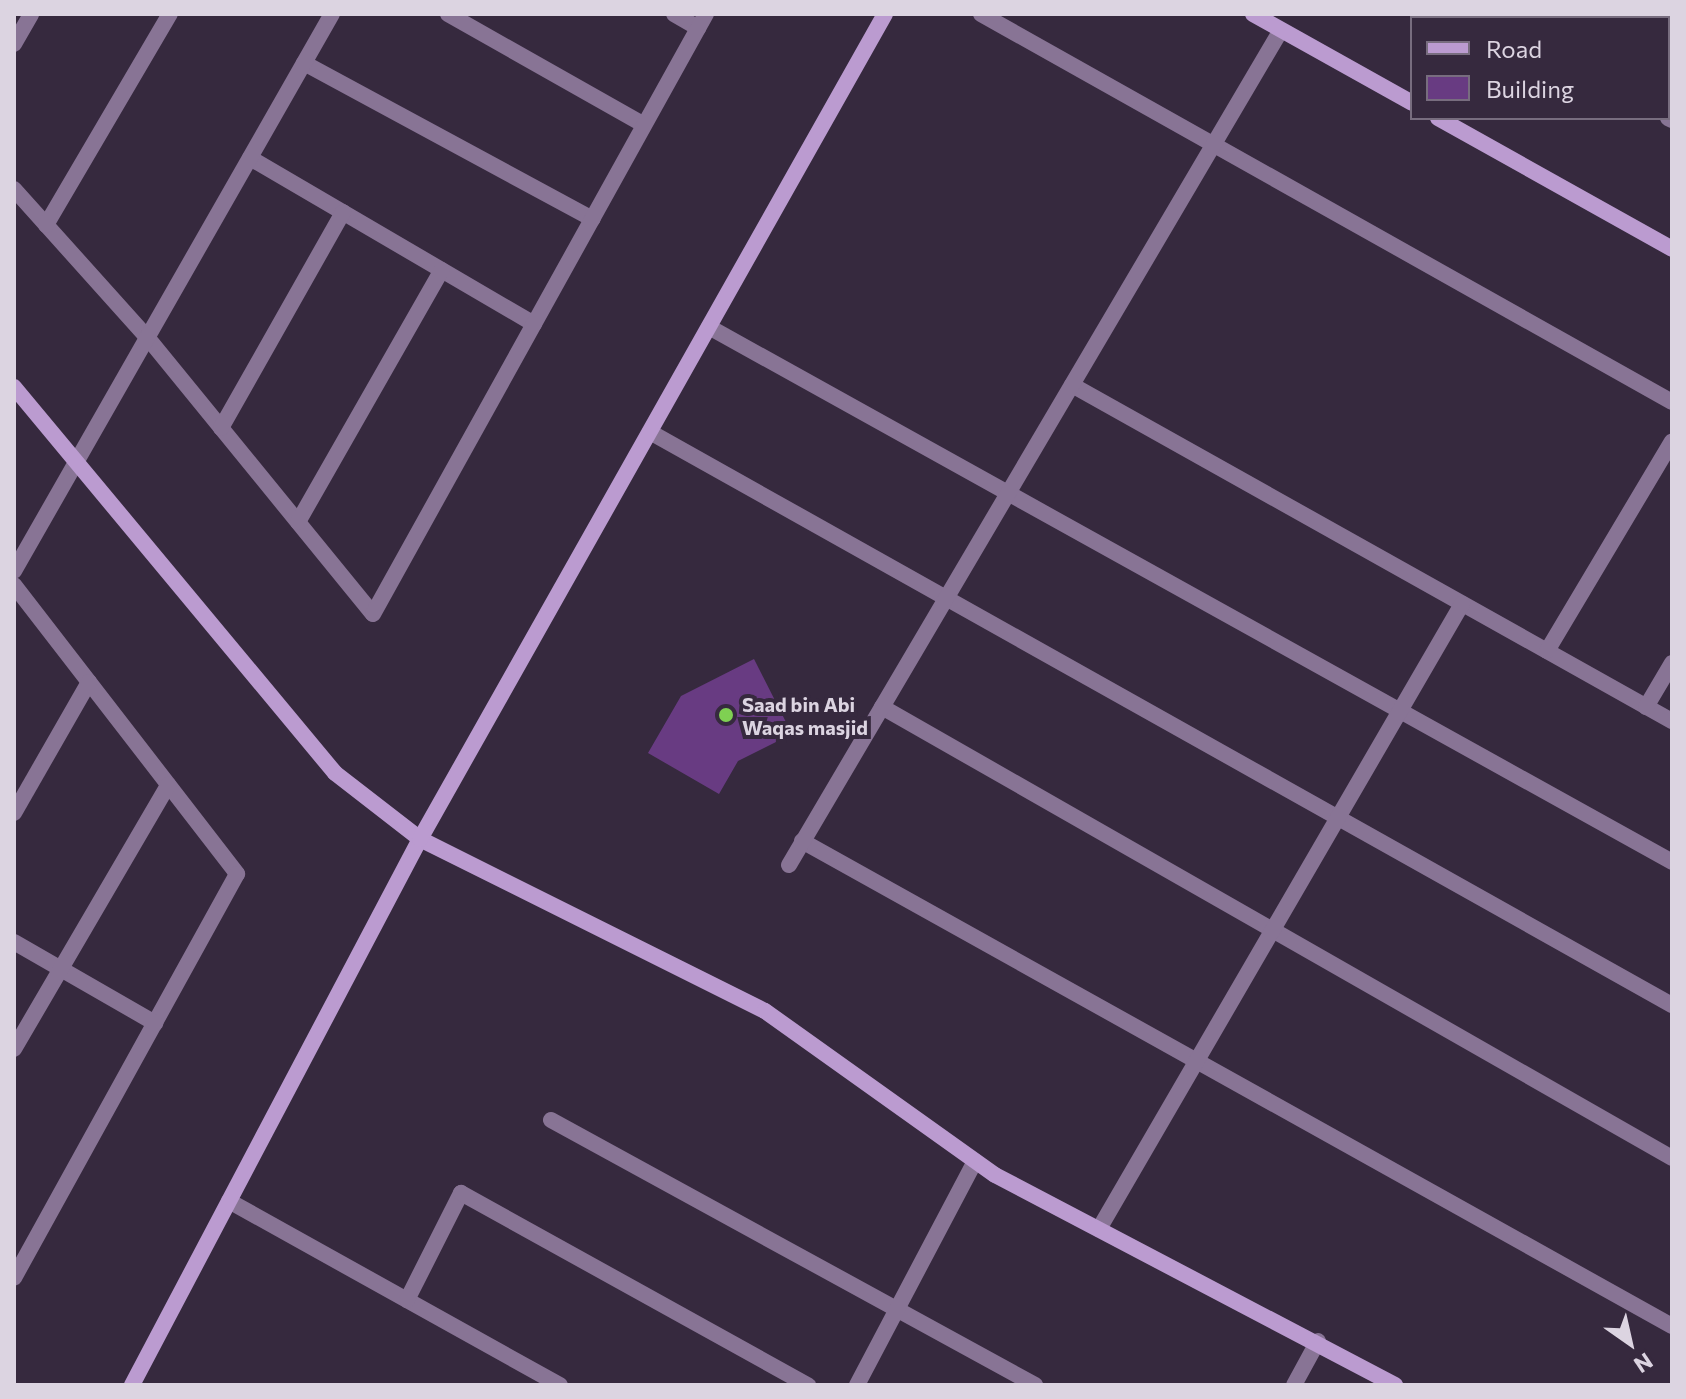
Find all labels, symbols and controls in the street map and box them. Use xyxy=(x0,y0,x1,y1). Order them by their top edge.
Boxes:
legend xyxy=(1410,16,1670,120)
text: Road xyxy=(1486,34,1542,63)
text: Building xyxy=(1486,74,1574,103)
place label: Saad bin Abi Waqas masjid xyxy=(742,692,868,739)
marker: Saad bin Abi Waqas masjid xyxy=(717,706,735,724)
north arrow xyxy=(1590,1303,1670,1383)
text: N xyxy=(1629,1348,1658,1379)

